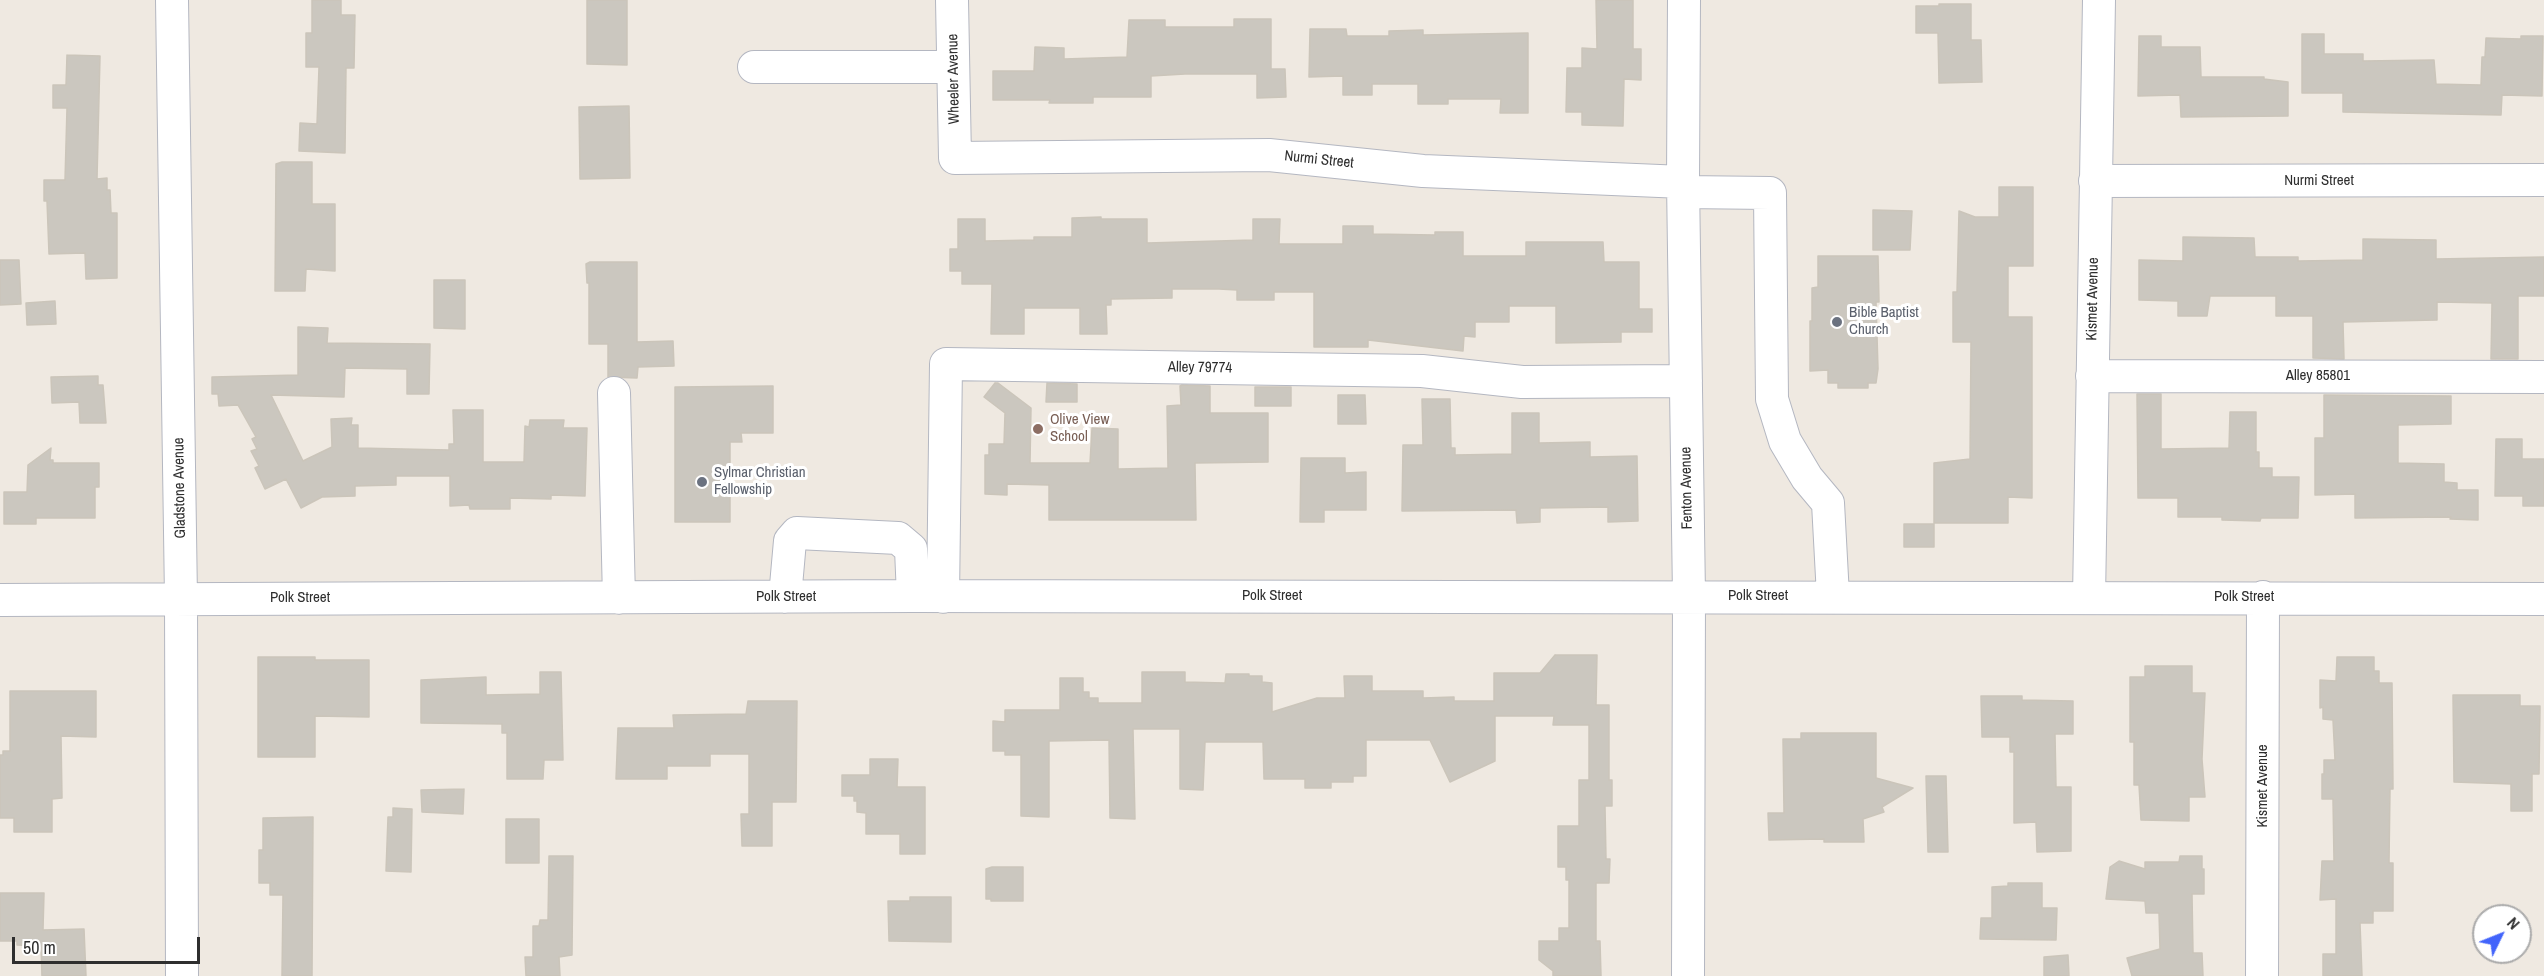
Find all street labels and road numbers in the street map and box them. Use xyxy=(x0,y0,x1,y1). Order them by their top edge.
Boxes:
street label: Wheeler Avenue xyxy=(944,33,964,125)
street label: Nurmi Street xyxy=(1283,147,1355,173)
street label: Nurmi Street xyxy=(2284,172,2354,190)
street label: Kismet Avenue xyxy=(2083,257,2103,341)
street label: Alley 79774 xyxy=(1168,358,1232,378)
street label: Alley 85801 xyxy=(2286,367,2350,385)
street label: Gladstone Avenue xyxy=(170,437,190,539)
street label: Fenton Avenue xyxy=(1677,447,1697,529)
street label: Polk Street xyxy=(1242,587,1302,605)
street label: Polk Street xyxy=(1728,587,1788,605)
street label: Polk Street xyxy=(756,588,816,606)
street label: Polk Street xyxy=(2214,588,2274,606)
street label: Polk Street xyxy=(270,589,330,607)
street label: Kismet Avenue xyxy=(2254,744,2272,828)

